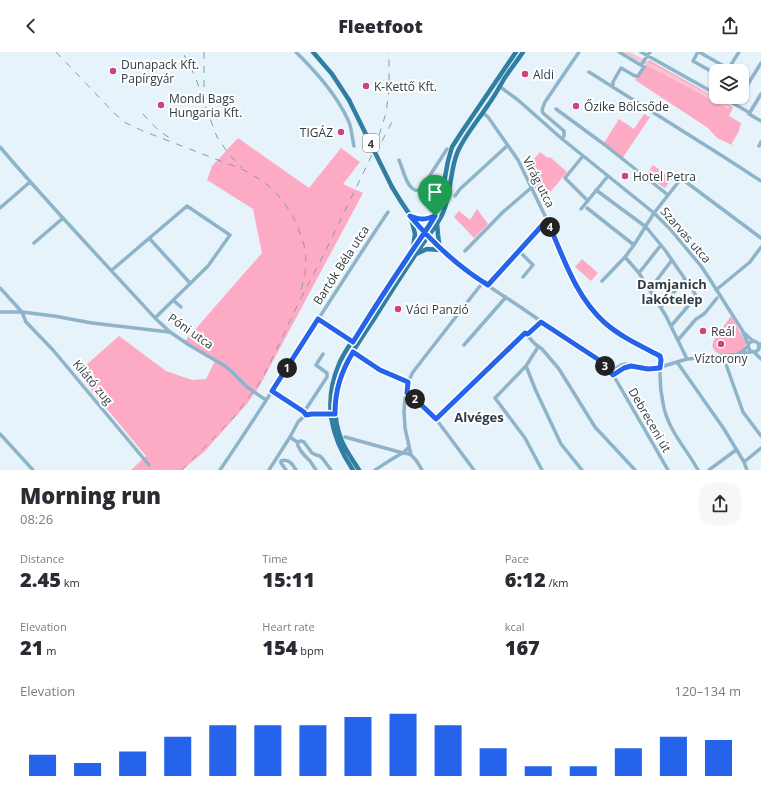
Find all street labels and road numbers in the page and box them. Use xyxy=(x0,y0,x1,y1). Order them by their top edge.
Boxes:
road number: 4 xyxy=(363,134,379,152)
street label: Virág utca xyxy=(519,153,559,211)
street label: Szarvas utca xyxy=(657,203,715,267)
street label: Bartók Béla utca xyxy=(309,222,373,308)
street label: Póni utca xyxy=(165,309,217,353)
street label: Kilátó zug xyxy=(69,356,117,409)
street label: Debreceni út xyxy=(625,385,675,455)

